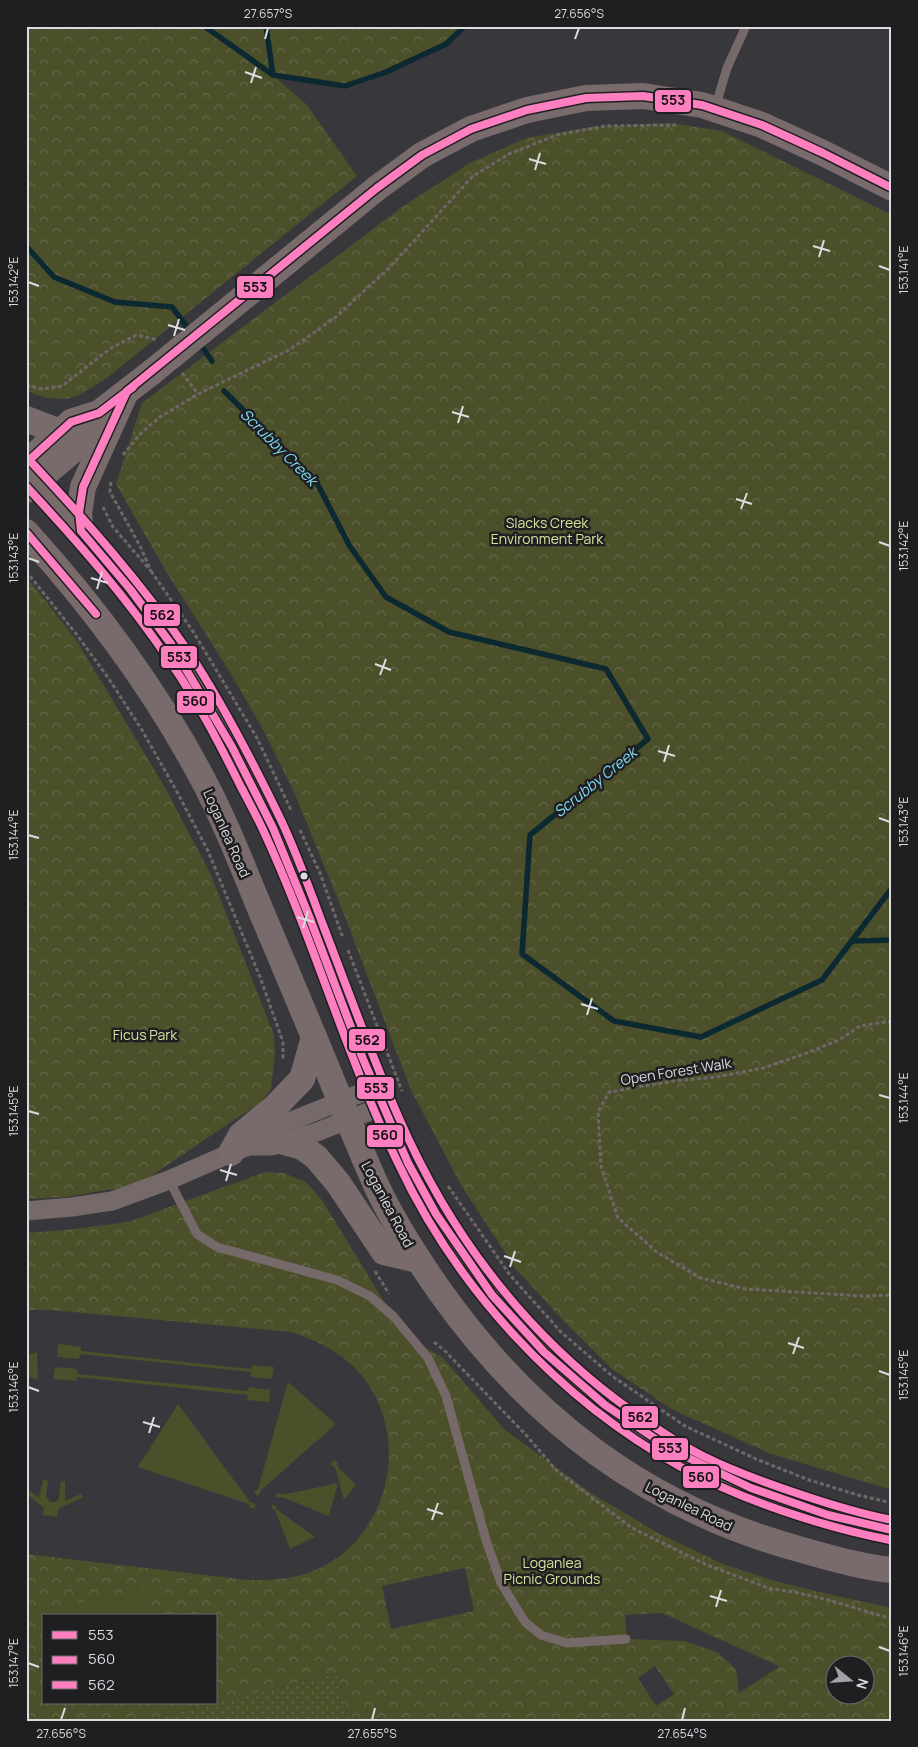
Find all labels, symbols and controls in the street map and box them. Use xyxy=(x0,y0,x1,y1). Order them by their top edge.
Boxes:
text: 27.657°S xyxy=(244,5,292,22)
text: 27.656°S xyxy=(554,5,604,22)
line badge: 553 xyxy=(654,89,692,113)
text: 553 xyxy=(661,90,685,109)
text: 153.141°E xyxy=(895,246,912,294)
text: 153.142°E xyxy=(5,257,22,307)
line badge: 553 xyxy=(236,275,274,299)
text: 553 xyxy=(243,277,267,296)
water label: Scrubby Creek xyxy=(236,404,324,492)
park label: Slacks Creek Environment Park xyxy=(491,513,604,548)
text: 153.142°E xyxy=(895,521,912,571)
text: 153.143°E xyxy=(5,533,22,583)
line badge: 562 xyxy=(143,603,181,627)
text: 562 xyxy=(149,605,175,624)
line badge: 553 xyxy=(160,645,198,669)
text: 553 xyxy=(167,647,191,666)
line badge: 560 xyxy=(176,690,215,714)
text: 560 xyxy=(182,691,208,710)
water label: Scrubby Creek xyxy=(549,740,643,822)
street label: Loganlea Road xyxy=(199,786,255,880)
text: 153.143°E xyxy=(895,797,912,847)
text: 153.144°E xyxy=(5,809,22,861)
unlabelled marker xyxy=(299,871,309,881)
park label: Ficus Park xyxy=(113,1025,178,1044)
line badge: 562 xyxy=(348,1028,386,1052)
text: 562 xyxy=(354,1030,380,1049)
street label: Open Forest Walk xyxy=(619,1053,734,1089)
text: 153.144°E xyxy=(895,1072,912,1124)
line badge: 553 xyxy=(356,1076,395,1100)
text: 553 xyxy=(364,1078,388,1097)
text: 153.145°E xyxy=(5,1085,22,1136)
line badge: 560 xyxy=(366,1124,404,1148)
text: 560 xyxy=(372,1125,398,1144)
street label: Loganlea Road xyxy=(357,1158,419,1250)
text: 153.145°E xyxy=(895,1349,912,1400)
text: 153.146°E xyxy=(5,1361,22,1413)
line badge: 562 xyxy=(621,1405,659,1429)
text: 562 xyxy=(627,1407,653,1426)
line badge: 553 xyxy=(651,1437,689,1461)
text: 553 xyxy=(658,1438,682,1457)
line badge: 560 xyxy=(682,1465,720,1489)
text: 560 xyxy=(688,1467,714,1486)
street label: Loganlea Road xyxy=(642,1477,736,1535)
park label: Loganlea Picnic Grounds xyxy=(504,1553,600,1588)
legend xyxy=(42,1614,218,1704)
text: 553 xyxy=(88,1624,114,1645)
text: 153.146°E xyxy=(895,1625,912,1677)
text: 153.147°E xyxy=(5,1638,22,1688)
text: 560 xyxy=(88,1648,115,1669)
north arrow xyxy=(826,1654,876,1704)
text: 562 xyxy=(88,1674,115,1695)
text: N xyxy=(852,1676,873,1692)
text: 27.656°S xyxy=(36,1725,86,1742)
text: 27.655°S xyxy=(347,1725,397,1742)
text: 27.654°S xyxy=(657,1725,707,1742)

